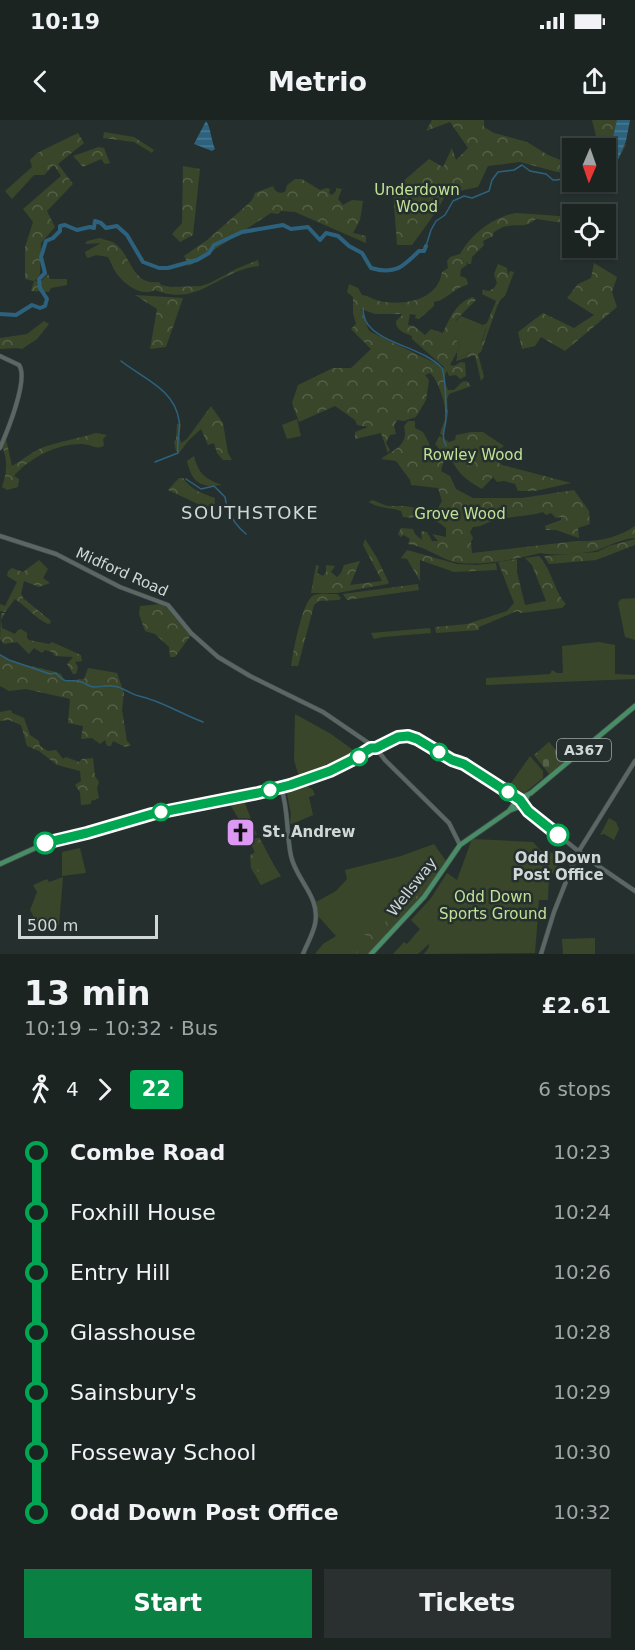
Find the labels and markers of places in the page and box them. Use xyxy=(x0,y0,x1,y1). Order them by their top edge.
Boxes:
unlabelled marker xyxy=(430,743,448,761)
unlabelled marker xyxy=(350,748,368,766)
unlabelled marker xyxy=(261,781,279,799)
unlabelled marker xyxy=(499,783,517,801)
unlabelled marker xyxy=(152,803,170,821)
church icon: St. Andrew xyxy=(225,816,257,848)
place label: St. Andrew xyxy=(262,823,355,841)
marker: Odd Down Post Office xyxy=(547,824,569,846)
unlabelled marker xyxy=(34,832,56,854)
place label: Odd Down Post Office xyxy=(512,849,604,884)

